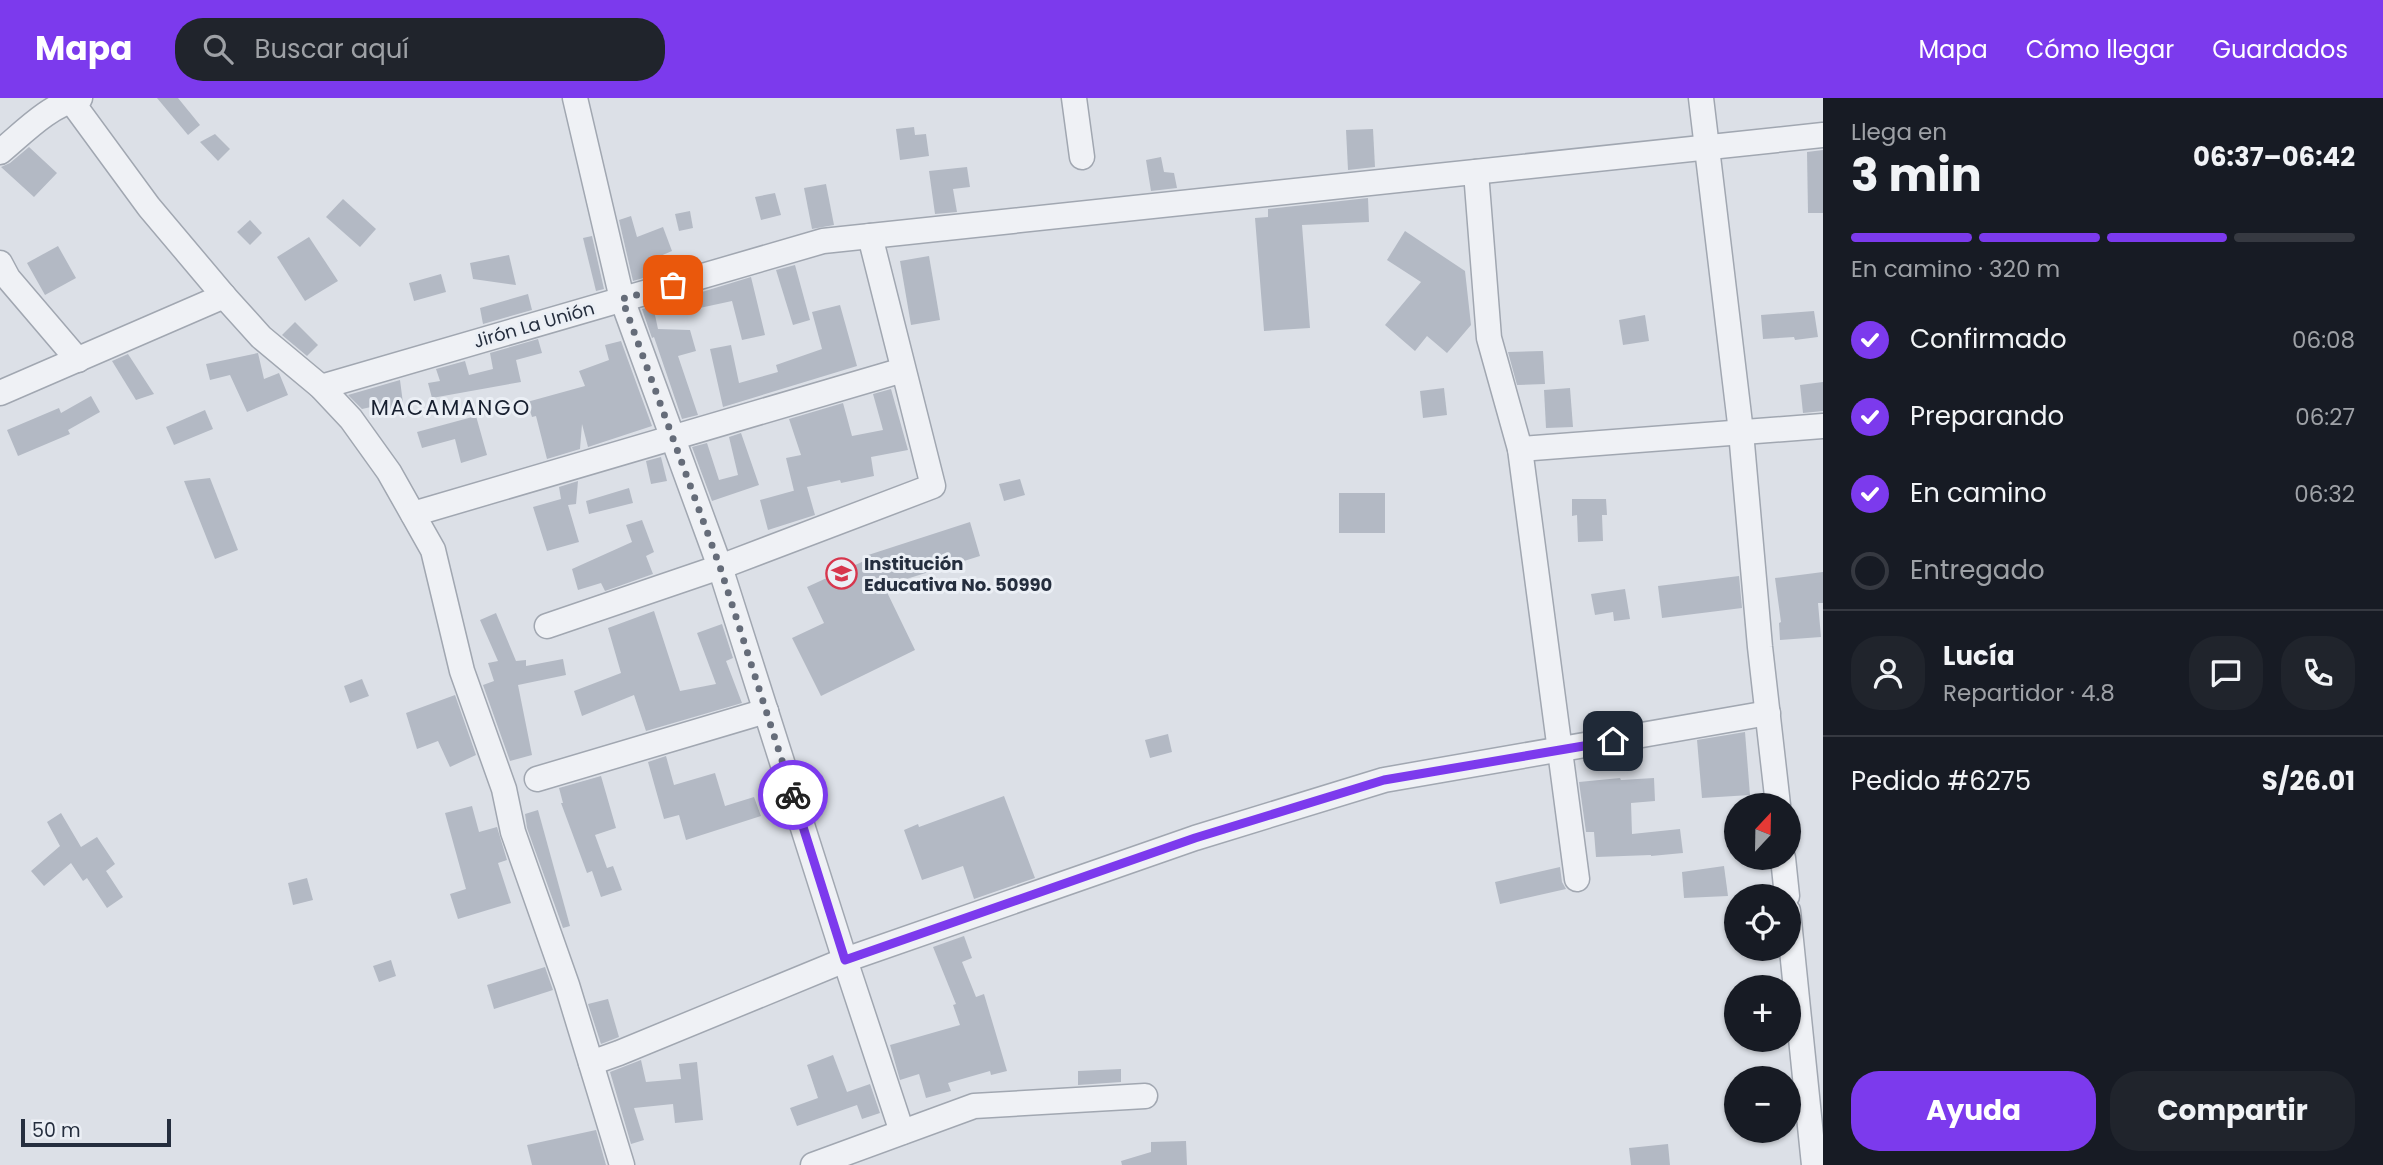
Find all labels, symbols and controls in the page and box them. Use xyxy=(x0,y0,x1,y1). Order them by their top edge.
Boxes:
search box xyxy=(175,18,665,81)
text: Mapa xyxy=(35,25,133,72)
icon: search xyxy=(199,30,237,68)
text: Buscar aquí xyxy=(255,31,409,67)
text: Mapa xyxy=(1918,33,1988,66)
text: Cómo llegar xyxy=(2026,33,2174,66)
text: Guardados xyxy=(2212,33,2348,66)
text: Llega en xyxy=(1851,116,1947,148)
text: 06:37–06:42 xyxy=(2193,139,2355,175)
text: 3 min xyxy=(1851,143,1982,207)
text: En camino · 320 m xyxy=(1851,253,2060,285)
pin xyxy=(643,255,703,315)
icon: bag xyxy=(654,266,692,304)
street label: Jirón La Unión xyxy=(471,295,597,354)
icon: check xyxy=(1851,321,1889,359)
text: Confirmado xyxy=(1910,321,2067,357)
text: 06:08 xyxy=(2292,324,2355,356)
district label: MACAMANGO xyxy=(371,393,531,422)
icon: check xyxy=(1851,398,1889,436)
text: Preparando xyxy=(1910,398,2064,434)
text: 06:27 xyxy=(2295,401,2355,433)
icon: check xyxy=(1851,475,1889,513)
text: En camino xyxy=(1910,475,2047,511)
text: 06:32 xyxy=(2294,478,2355,510)
place label: Institución Educativa No. 50990 xyxy=(864,551,1052,597)
text: Entregado xyxy=(1910,552,2045,588)
school or university icon: Institución Educativa No. 50990 xyxy=(824,557,858,591)
button: person xyxy=(1851,636,1925,710)
button: chat xyxy=(2189,636,2263,710)
button: phone xyxy=(2281,636,2355,710)
text: Lucía xyxy=(1943,638,2015,674)
text: Repartidor · 4.8 xyxy=(1943,677,2115,709)
pin xyxy=(1583,711,1643,771)
icon: home xyxy=(1594,722,1632,760)
courier xyxy=(758,760,828,830)
text: Pedido #6275 xyxy=(1851,763,2031,799)
text: S/26.01 xyxy=(2262,763,2355,799)
icon: bike xyxy=(774,776,812,814)
north arrow xyxy=(1724,793,1801,870)
map controls xyxy=(1724,793,1801,1143)
button: locate xyxy=(1724,884,1801,961)
button: + xyxy=(1724,975,1801,1052)
button: − xyxy=(1724,1066,1801,1143)
button: Ayuda xyxy=(1851,1071,2096,1151)
button: Compartir xyxy=(2110,1071,2355,1151)
scale bar xyxy=(21,1116,172,1148)
text: 50 m xyxy=(32,1117,81,1144)

